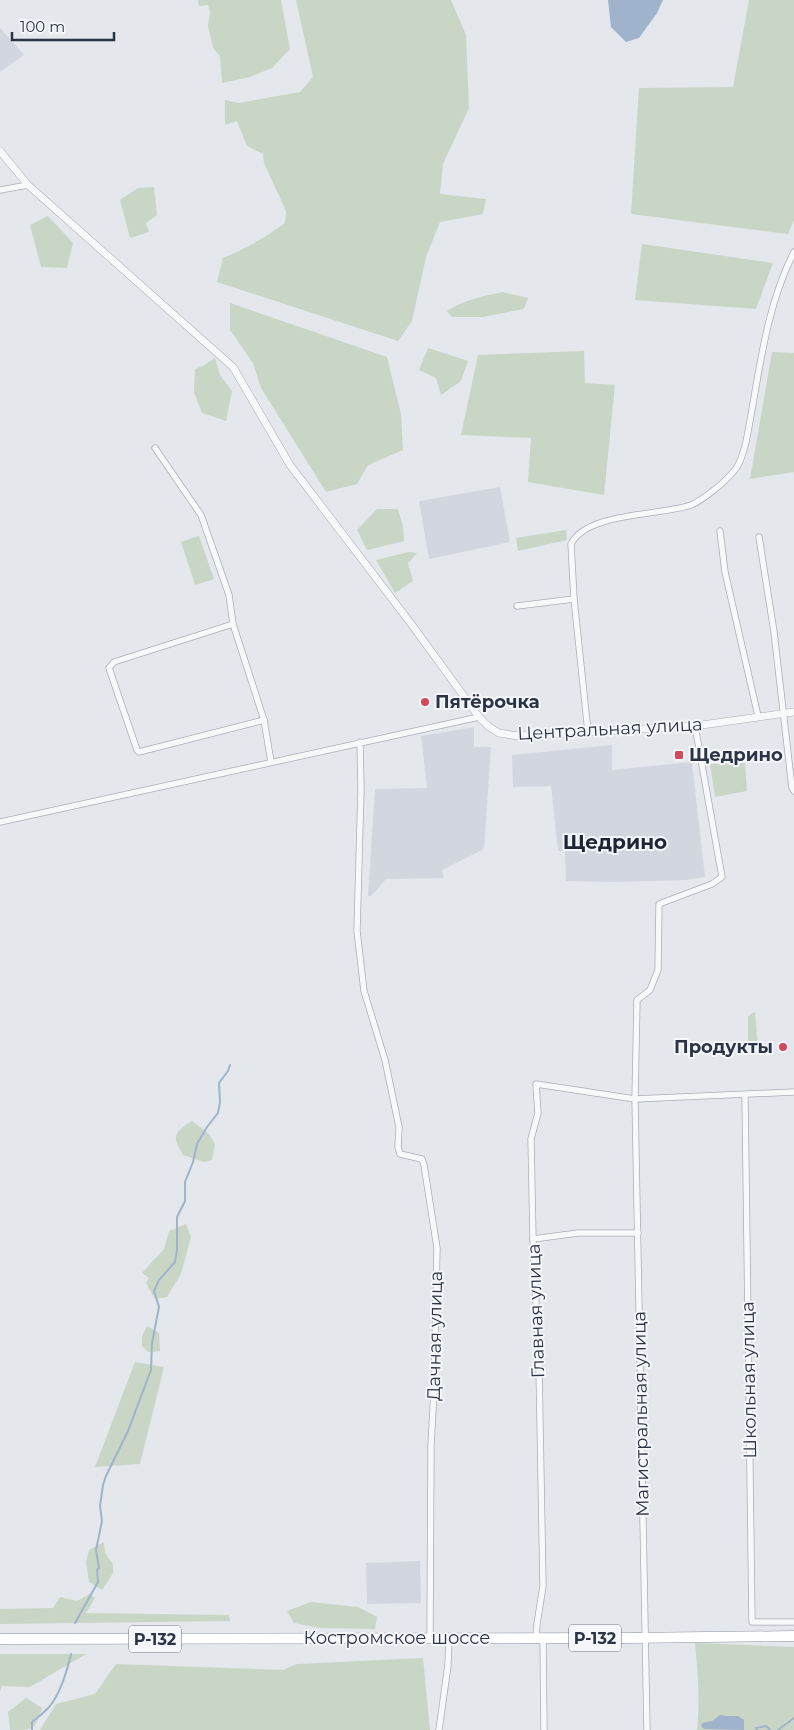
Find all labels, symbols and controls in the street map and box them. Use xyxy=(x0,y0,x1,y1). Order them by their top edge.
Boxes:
scale bar xyxy=(12,10,115,42)
text: 100 m xyxy=(20,17,65,36)
place label: Пятёрочка xyxy=(435,691,540,713)
marker: Пятёрочка xyxy=(419,696,431,708)
street label: Центральная улица xyxy=(517,713,703,745)
place label: Щедрино xyxy=(689,744,783,766)
marker: Щедрино xyxy=(673,749,685,761)
district label: Щедрино xyxy=(563,830,667,854)
place label: Продукты xyxy=(674,1036,773,1058)
marker: Продукты xyxy=(777,1041,789,1053)
street label: Главная улица xyxy=(523,1243,549,1379)
street label: Дачная улица xyxy=(423,1271,447,1401)
street label: Школьная улица xyxy=(737,1301,761,1459)
street label: Магистральная улица xyxy=(628,1311,654,1517)
road number: Р-132 xyxy=(569,1625,621,1652)
road number: Р-132 xyxy=(129,1626,181,1652)
street label: Костромское шоссе xyxy=(304,1627,490,1649)

